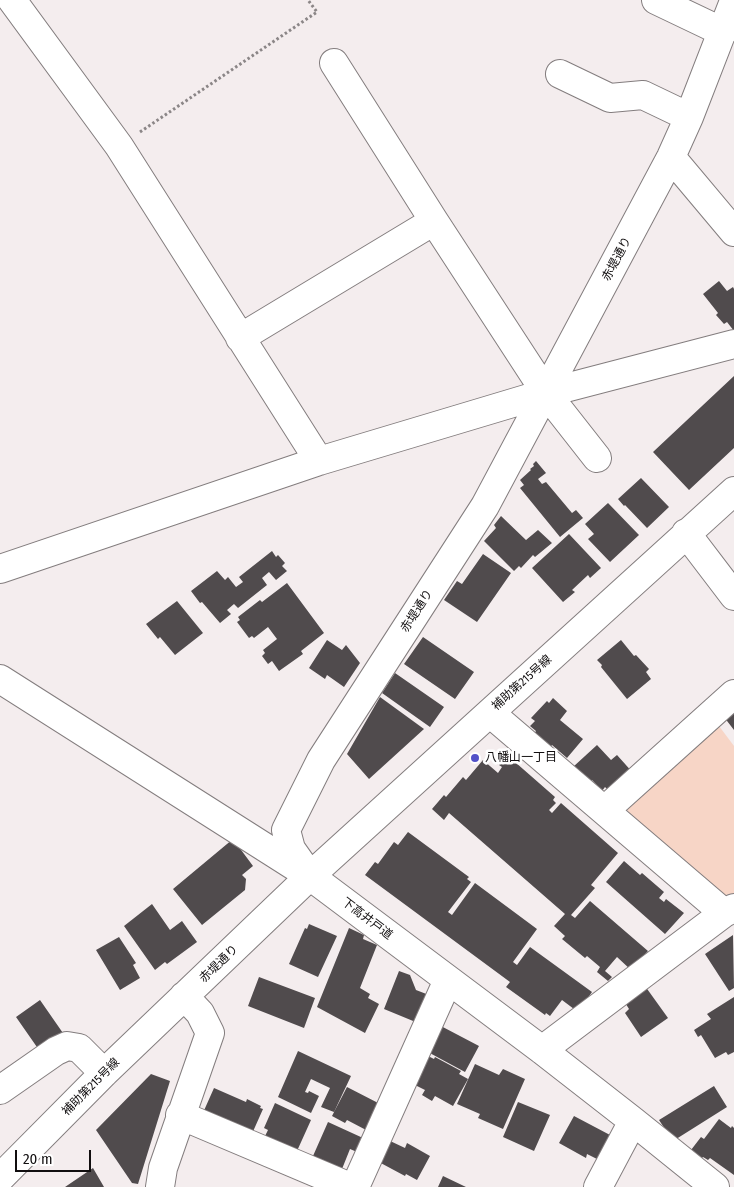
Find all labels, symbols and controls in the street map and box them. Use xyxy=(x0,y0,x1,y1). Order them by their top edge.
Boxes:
street label: 赤堤通り xyxy=(599,234,635,284)
street label: 赤堤通り xyxy=(398,587,436,635)
street label: 補助第215号線 xyxy=(489,652,555,714)
place label: 八幡山一丁目 xyxy=(485,751,557,765)
marker: 八幡山一丁目 xyxy=(469,752,481,764)
street label: 下高井戸道 xyxy=(339,895,395,943)
street label: 赤堤通り xyxy=(197,942,241,986)
street label: 補助第215号線 xyxy=(59,1055,123,1119)
scale bar xyxy=(18,1140,94,1172)
text: 20 m xyxy=(23,1150,53,1168)

